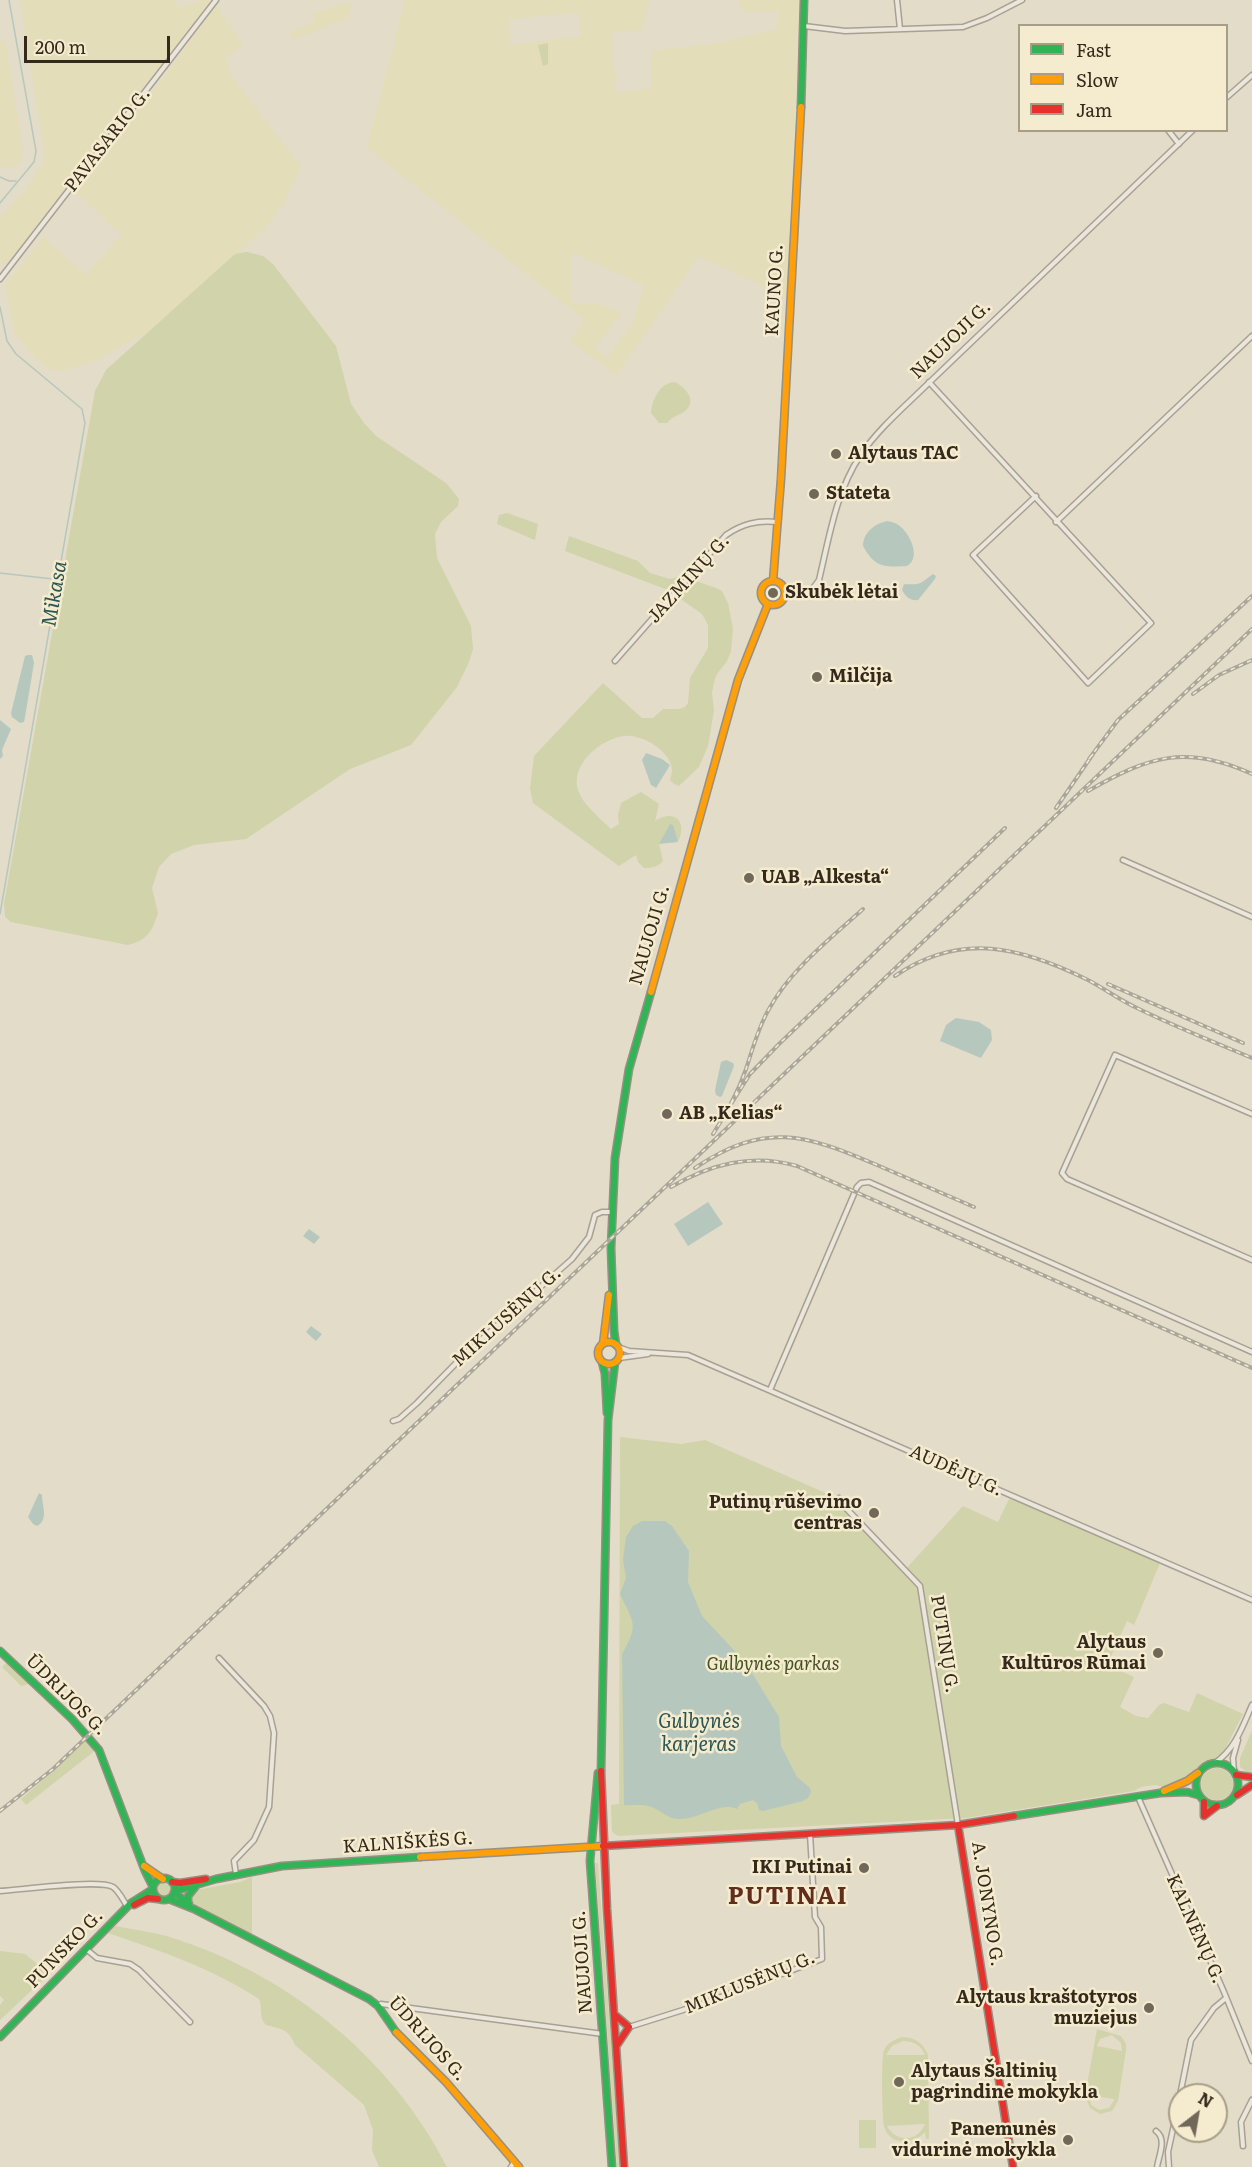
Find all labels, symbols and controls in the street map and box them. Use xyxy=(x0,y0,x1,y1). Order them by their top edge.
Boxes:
scale bar xyxy=(27,24,172,62)
legend xyxy=(1018,24,1228,132)
text: 200 m xyxy=(35,33,86,60)
text: Fast xyxy=(1076,36,1111,63)
text: Slow xyxy=(1076,66,1118,93)
street label: PAVASARIO G. xyxy=(61,84,155,196)
text: Jam xyxy=(1076,96,1112,123)
street label: KAUNO G. xyxy=(762,244,788,336)
street label: NAUJOJI G. xyxy=(906,296,996,384)
place label: Alytaus TAC xyxy=(848,443,959,465)
marker: Alytaus TAC xyxy=(829,447,843,461)
place label: Stateta xyxy=(826,483,890,505)
marker: Stateta xyxy=(807,487,821,501)
street label: JAZMINŲ G. xyxy=(644,530,734,628)
water label: Mikasa xyxy=(37,559,73,629)
place label: Skubėk lėtai xyxy=(785,582,898,604)
marker: Skubėk lėtai xyxy=(766,586,780,600)
place label: Milčija xyxy=(829,666,892,688)
marker: Milčija xyxy=(810,670,824,684)
place label: UAB „Alkesta“ xyxy=(761,867,889,889)
marker: UAB „Alkesta“ xyxy=(742,871,756,885)
street label: NAUJOJI G. xyxy=(625,882,675,988)
place label: AB „Kelias“ xyxy=(679,1103,783,1125)
marker: AB „Kelias“ xyxy=(660,1107,674,1121)
street label: MIKLUSĖNŲ G. xyxy=(448,1263,566,1371)
street label: AUDĖJŲ G. xyxy=(906,1441,1006,1501)
place label: Putinų rūševimo centras xyxy=(709,1492,862,1534)
marker: Putinų rūševimo centras xyxy=(867,1506,881,1520)
street label: PUTINŲ G. xyxy=(926,1594,962,1694)
place label: Alytaus Kultūros Rūmai xyxy=(1001,1632,1146,1674)
marker: Alytaus Kultūros Rūmai xyxy=(1151,1646,1165,1660)
street label: ŪDRIJOS G. xyxy=(21,1650,111,1740)
park label: Gulbynės parkas xyxy=(707,1654,839,1676)
water label: Gulbynės karjeras xyxy=(658,1710,740,1757)
street label: KALNIŠKĖS G. xyxy=(342,1828,474,1858)
street label: A. JONYNO G. xyxy=(966,1840,1008,1968)
place label: IKI Putinai xyxy=(752,1857,852,1879)
marker: IKI Putinai xyxy=(857,1861,871,1875)
street label: KALNĖNŲ G. xyxy=(1161,1871,1229,1987)
district label: PUTINAI xyxy=(728,1883,848,1911)
street label: PUNSKO G. xyxy=(22,1905,108,1993)
street label: NAUJOJI G. xyxy=(569,1910,597,2014)
street label: MIKLUSĖNŲ G. xyxy=(682,1947,818,2019)
place label: Alytaus kraštotyros muziejus xyxy=(956,1987,1137,2030)
street label: ŪDRIJOS G. xyxy=(383,1992,471,2086)
marker: Alytaus kraštotyros muziejus xyxy=(1142,2001,1156,2015)
place label: Alytaus Šaltinių pagrindinė mokykla xyxy=(911,2061,1098,2104)
marker: Alytaus Šaltinių pagrindinė mokykla xyxy=(892,2075,906,2089)
north arrow xyxy=(1168,2083,1228,2143)
text: N xyxy=(1194,2086,1218,2113)
place label: Panemunės vidurinė mokykla xyxy=(891,2119,1056,2162)
marker: Panemunės vidurinė mokykla xyxy=(1061,2133,1075,2147)

